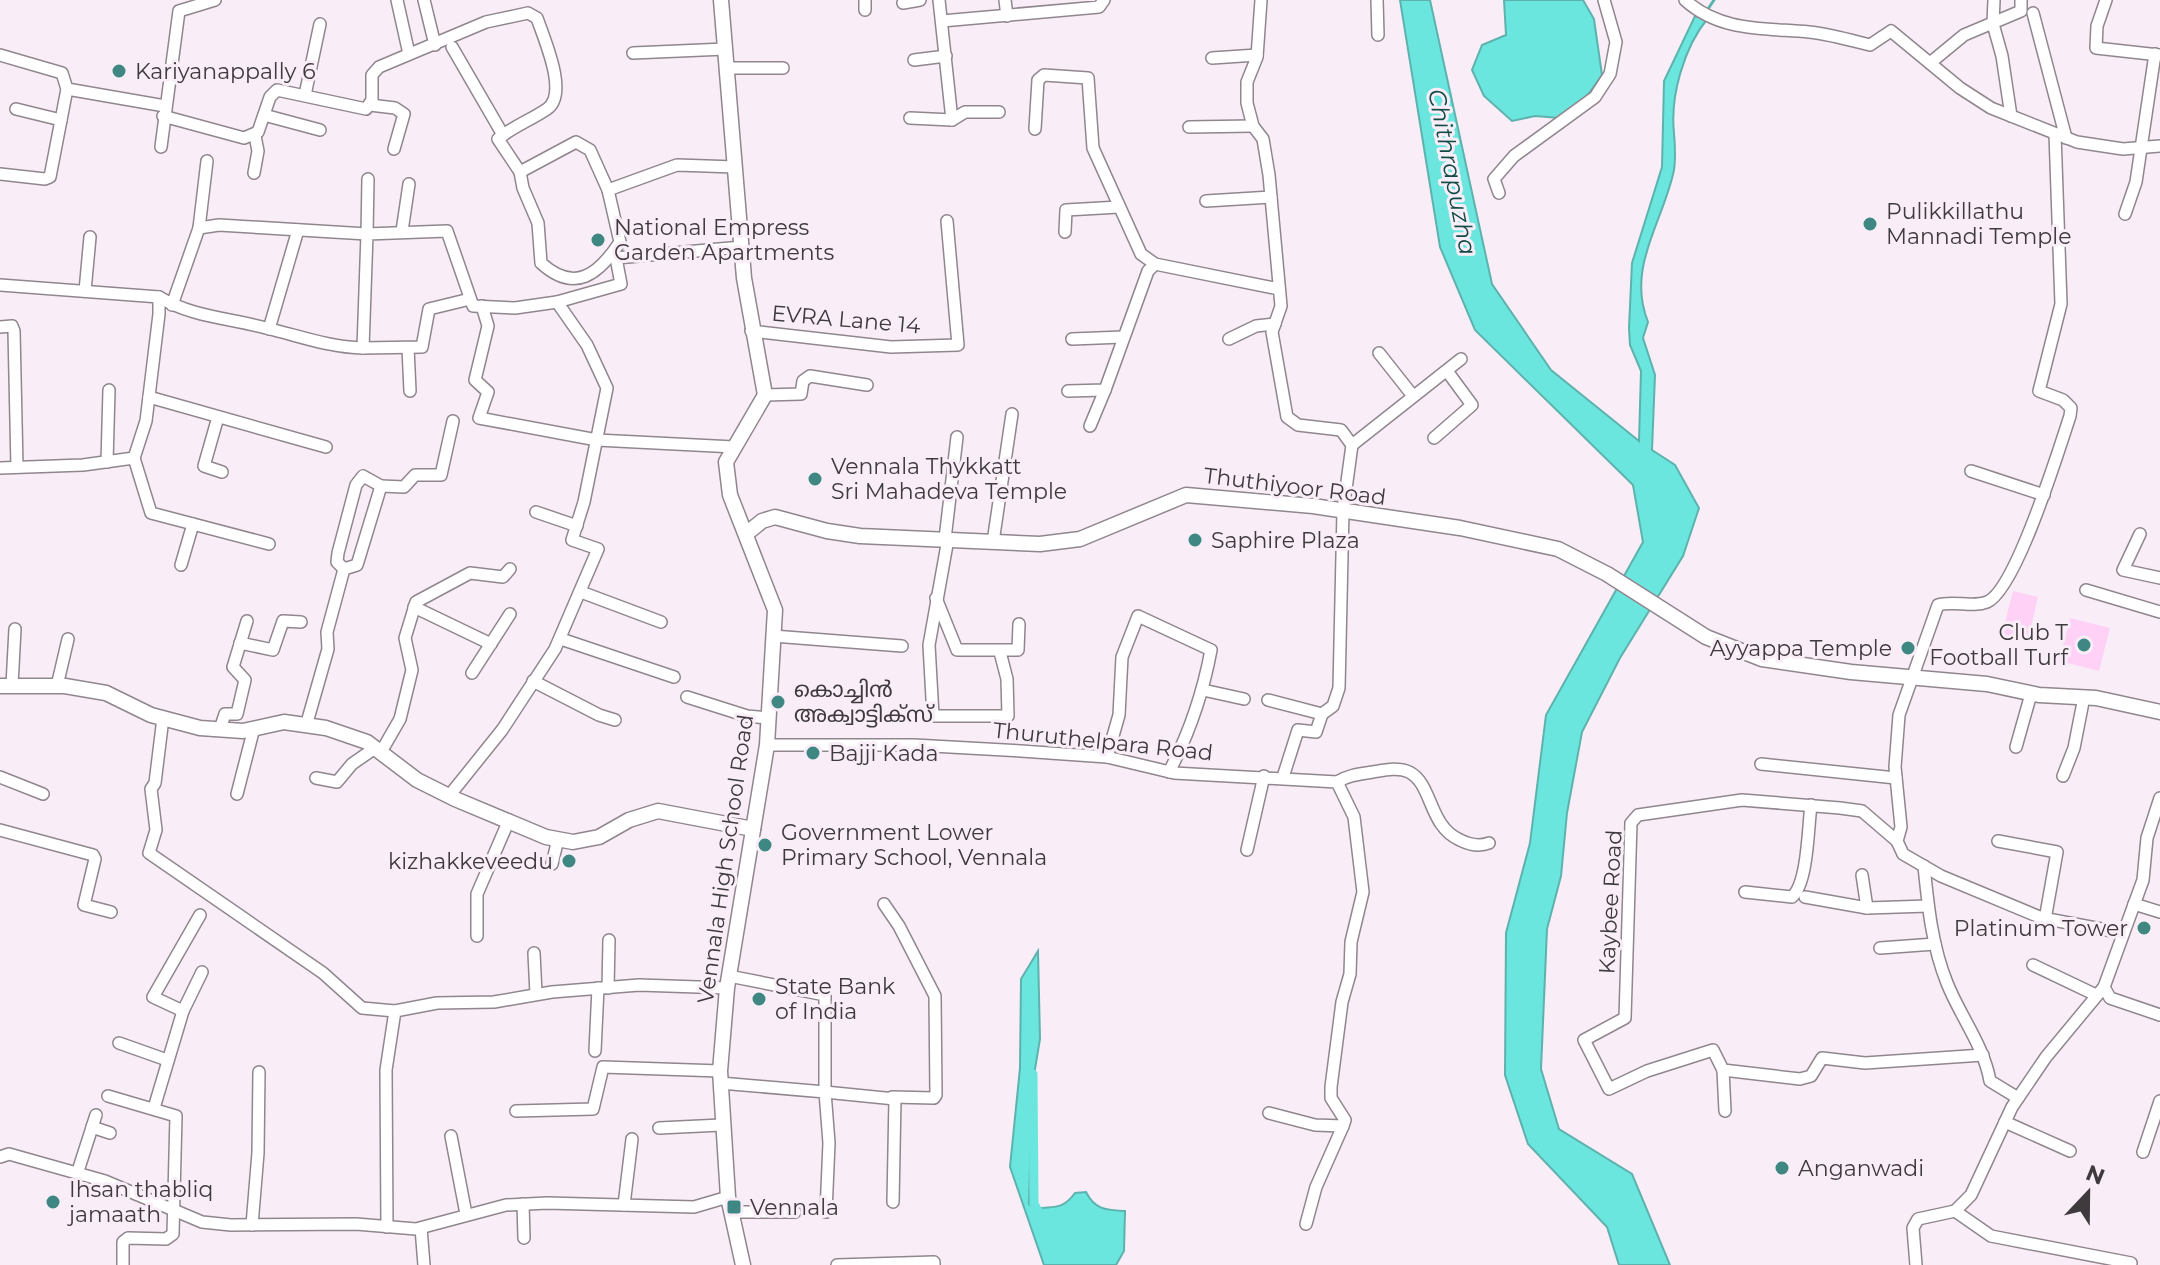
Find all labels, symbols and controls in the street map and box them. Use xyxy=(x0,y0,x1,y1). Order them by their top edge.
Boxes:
place label: Kariyanappally 6 xyxy=(135,58,316,85)
marker: Kariyanappally 6 xyxy=(110,62,128,80)
water label: Chithrapuzha xyxy=(1422,86,1483,257)
place label: Pulikkillathu Mannadi Temple xyxy=(1886,198,2071,250)
place label: National Empress Garden Apartments xyxy=(614,214,834,266)
marker: Pulikkillathu Mannadi Temple xyxy=(1861,215,1879,233)
marker: National Empress Garden Apartments xyxy=(589,231,607,249)
street label: EVRA Lane 14 xyxy=(770,300,922,339)
place label: Vennala Thykkatt Sri Mahadeva Temple xyxy=(831,453,1067,505)
street label: Thuthiyoor Road xyxy=(1202,462,1388,511)
marker: Vennala Thykkatt Sri Mahadeva Temple xyxy=(806,470,824,488)
place label: Saphire Plaza xyxy=(1211,527,1360,554)
marker: Saphire Plaza xyxy=(1186,531,1204,549)
place label: Club T Football Turf xyxy=(1929,619,2070,671)
place label: Ayyappa Temple xyxy=(1710,635,1892,662)
marker: Club T Football Turf xyxy=(2075,636,2093,654)
marker: Ayyappa Temple xyxy=(1899,639,1917,657)
place label: കൊച്ചിൻ അക്വാട്ടിക്സ് xyxy=(794,676,935,728)
marker: കൊച്ചിൻ അക്വാട്ടിക്സ് xyxy=(769,693,787,711)
street label: Vennala High School Road xyxy=(692,713,759,1005)
street label: Thuruthelpara Road xyxy=(992,717,1214,766)
place label: Bajji Kada xyxy=(829,740,939,767)
marker: Bajji Kada xyxy=(804,744,822,762)
place label: Government Lower Primary School, Vennala xyxy=(781,819,1047,871)
street label: Kaybee Road xyxy=(1593,829,1628,975)
marker: Government Lower Primary School, Vennala xyxy=(756,836,774,854)
place label: kizhakkeveedu xyxy=(388,848,553,875)
marker: kizhakkeveedu xyxy=(560,852,578,870)
place label: Platinum Tower xyxy=(1954,915,2128,942)
marker: Platinum Tower xyxy=(2135,919,2153,937)
place label: State Bank of India xyxy=(775,973,896,1025)
marker: State Bank of India xyxy=(750,990,768,1008)
north arrow xyxy=(2048,1153,2128,1233)
place label: Anganwadi xyxy=(1798,1155,1924,1182)
marker: Anganwadi xyxy=(1773,1159,1791,1177)
text: N xyxy=(2082,1159,2109,1191)
place label: Ihsan thabliq jamaath xyxy=(67,1176,213,1228)
marker: Ihsan thabliq jamaath xyxy=(44,1193,62,1211)
place label: Vennala xyxy=(750,1194,839,1221)
marker: Vennala xyxy=(725,1198,743,1216)

